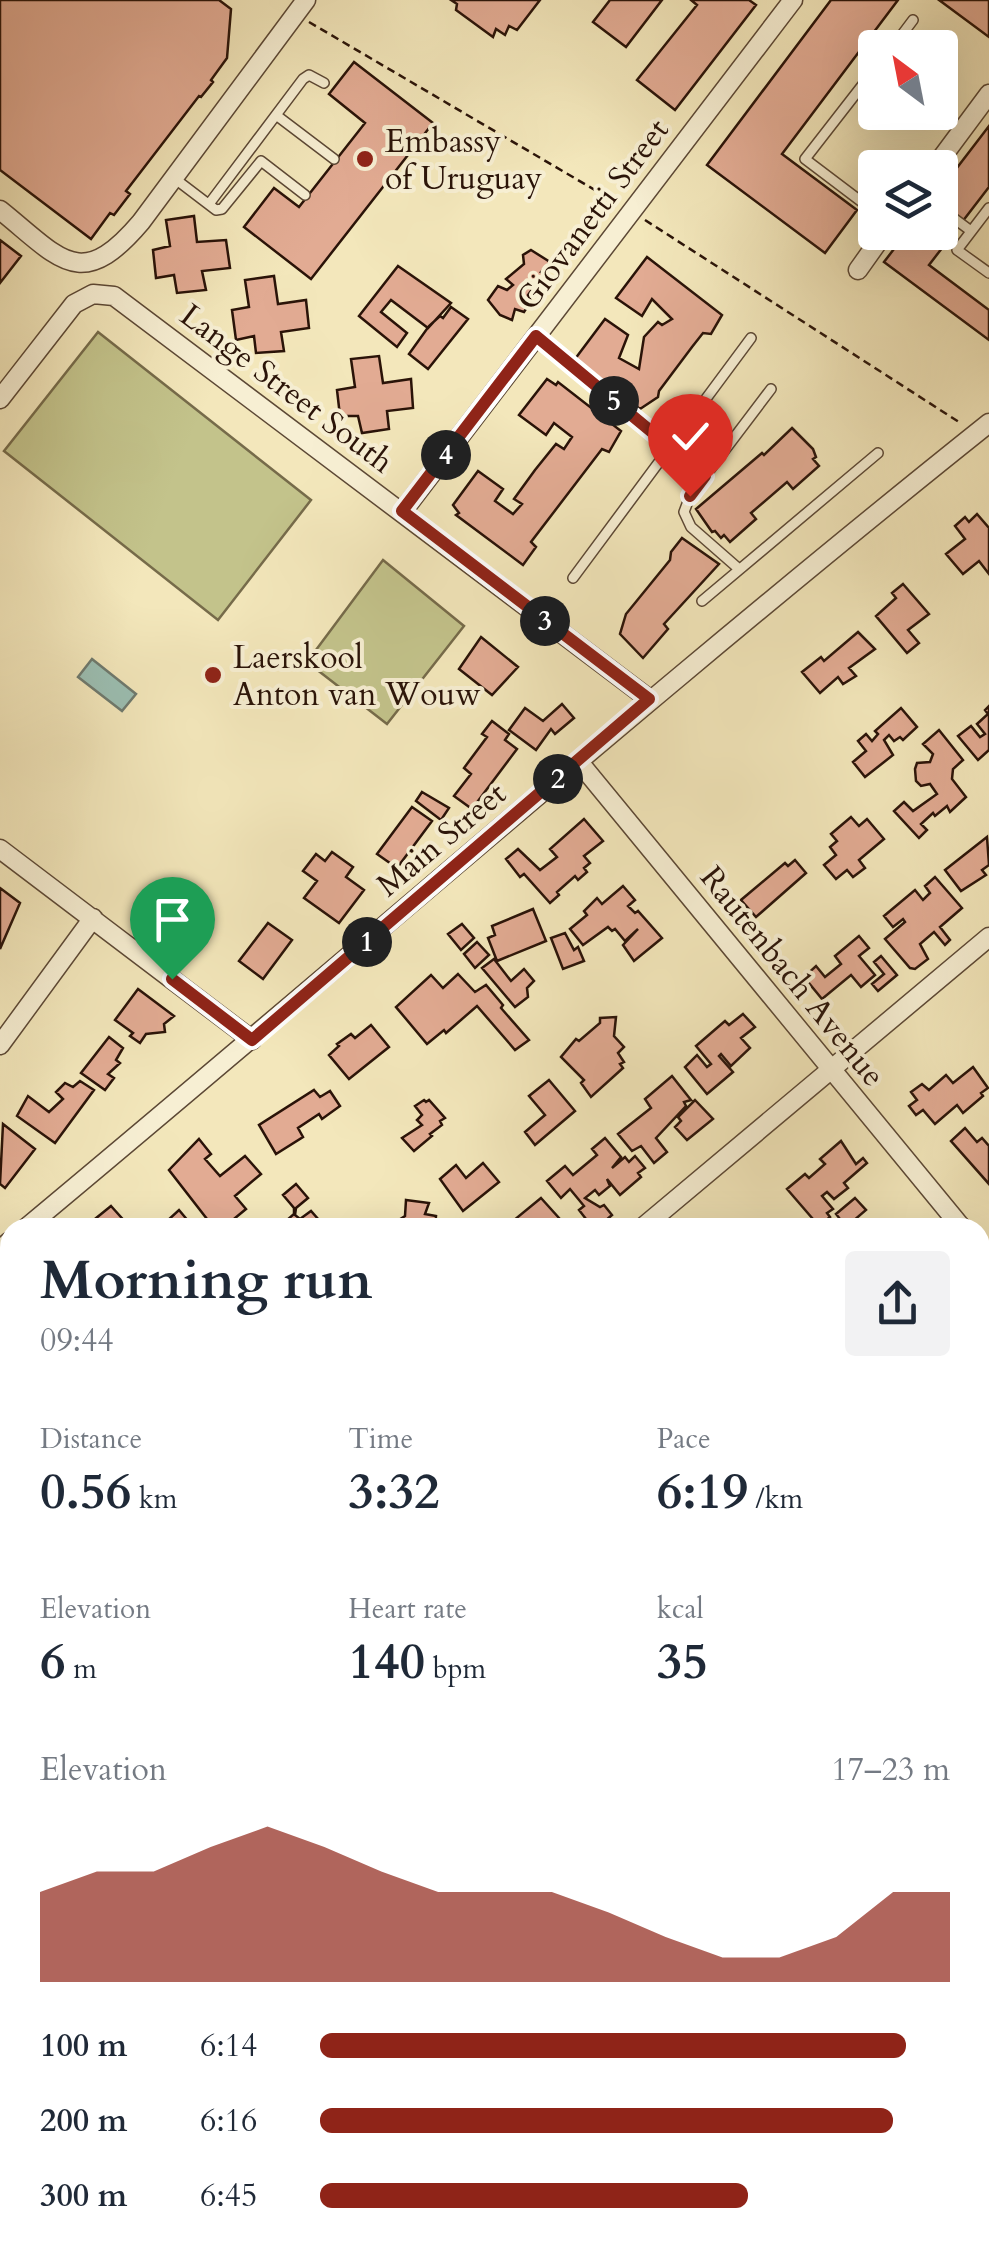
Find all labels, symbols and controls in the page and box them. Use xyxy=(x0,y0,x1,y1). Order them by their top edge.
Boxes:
north arrow xyxy=(858,30,958,130)
map controls xyxy=(858,30,958,250)
street label: Giovanetti Street xyxy=(506,110,679,319)
place label: Embassy of Uruguay xyxy=(385,120,542,201)
marker: Embassy of Uruguay xyxy=(354,148,376,170)
button: layers xyxy=(858,150,958,250)
street label: Lange Street South xyxy=(171,294,402,484)
pin: 5 xyxy=(589,376,639,426)
text: 5 xyxy=(607,382,621,420)
pin xyxy=(648,394,733,497)
icon: check xyxy=(663,409,718,464)
pin: 4 xyxy=(421,430,471,480)
text: 4 xyxy=(439,436,453,474)
pin: 3 xyxy=(520,596,570,646)
text: 3 xyxy=(538,602,552,640)
place label: Laerskool Anton van Wouw xyxy=(233,636,481,717)
marker: Laerskool Anton van Wouw xyxy=(202,664,224,686)
pin: 2 xyxy=(533,754,583,804)
text: 2 xyxy=(551,760,565,798)
street label: Main Street xyxy=(367,773,516,907)
street label: Rautenbach Avenue xyxy=(690,857,895,1096)
pin xyxy=(130,877,215,980)
icon: arrive xyxy=(145,892,200,947)
pin: 1 xyxy=(342,917,392,967)
text: 1 xyxy=(360,923,374,961)
text: Morning run xyxy=(40,1244,373,1318)
button: share xyxy=(845,1251,950,1356)
text: 09:44 xyxy=(40,1319,114,1363)
text: Distance xyxy=(40,1420,142,1458)
text: Time xyxy=(348,1420,413,1458)
text: Pace xyxy=(657,1420,711,1458)
text: 0.56 xyxy=(40,1458,131,1526)
text: 3:32 xyxy=(348,1458,440,1526)
text: 6:19 xyxy=(657,1458,748,1526)
text: km xyxy=(131,1480,178,1518)
text: /km xyxy=(748,1480,803,1518)
text: Elevation xyxy=(40,1590,151,1628)
text: Heart rate xyxy=(348,1590,467,1628)
text: kcal xyxy=(657,1590,704,1628)
text: 6 xyxy=(40,1628,66,1696)
text: 140 xyxy=(348,1628,425,1696)
text: 35 xyxy=(657,1628,708,1696)
text: m xyxy=(66,1650,97,1688)
text: bpm xyxy=(425,1650,486,1688)
text: Elevation xyxy=(40,1748,167,1792)
text: 17–23 m xyxy=(831,1748,950,1792)
text: 100 m xyxy=(40,2024,127,2068)
text: 6:14 xyxy=(200,2024,257,2068)
text: 200 m xyxy=(40,2099,127,2143)
text: 6:16 xyxy=(200,2099,257,2143)
text: 300 m xyxy=(40,2174,127,2218)
text: 6:45 xyxy=(200,2174,257,2218)

